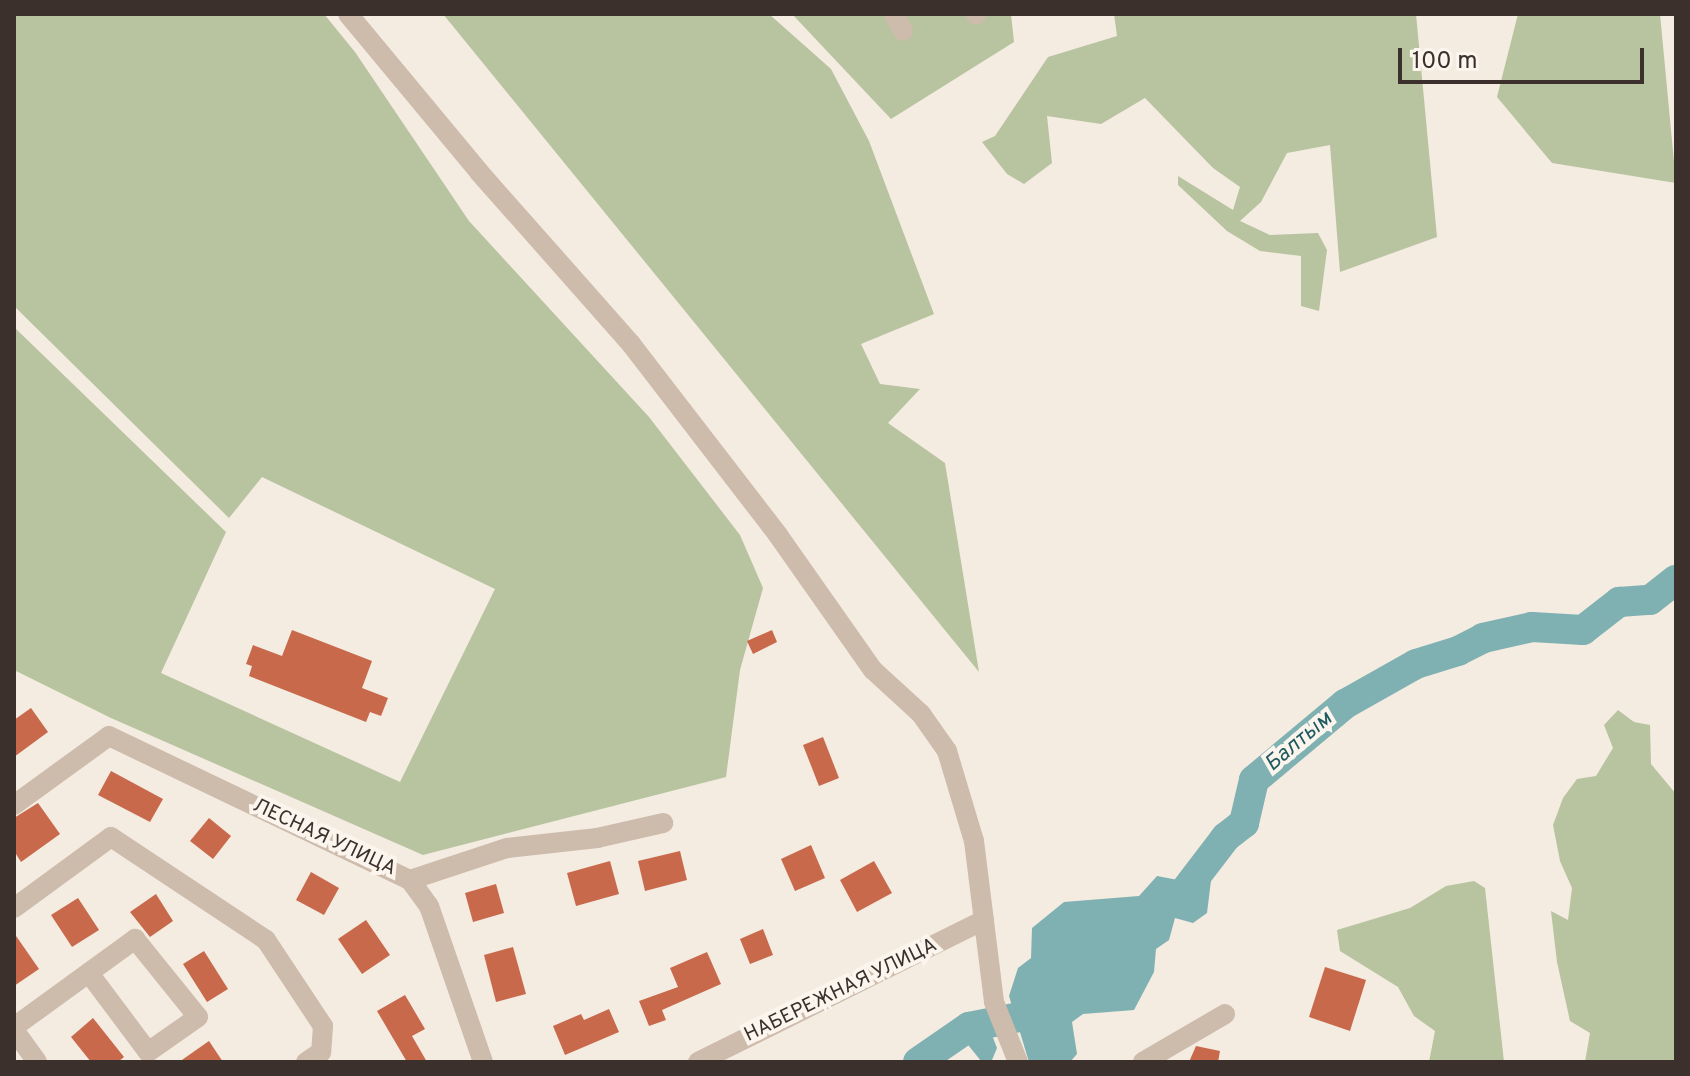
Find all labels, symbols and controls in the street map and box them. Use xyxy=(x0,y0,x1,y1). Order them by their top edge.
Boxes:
scale bar xyxy=(1402,32,1648,82)
text: 100 m xyxy=(1412,47,1478,77)
water label: Балтым xyxy=(1260,706,1338,778)
street label: ЛЕСНАЯ УЛИЦА xyxy=(248,794,400,882)
street label: НАБЕРЕЖНАЯ УЛИЦА xyxy=(741,934,941,1048)

